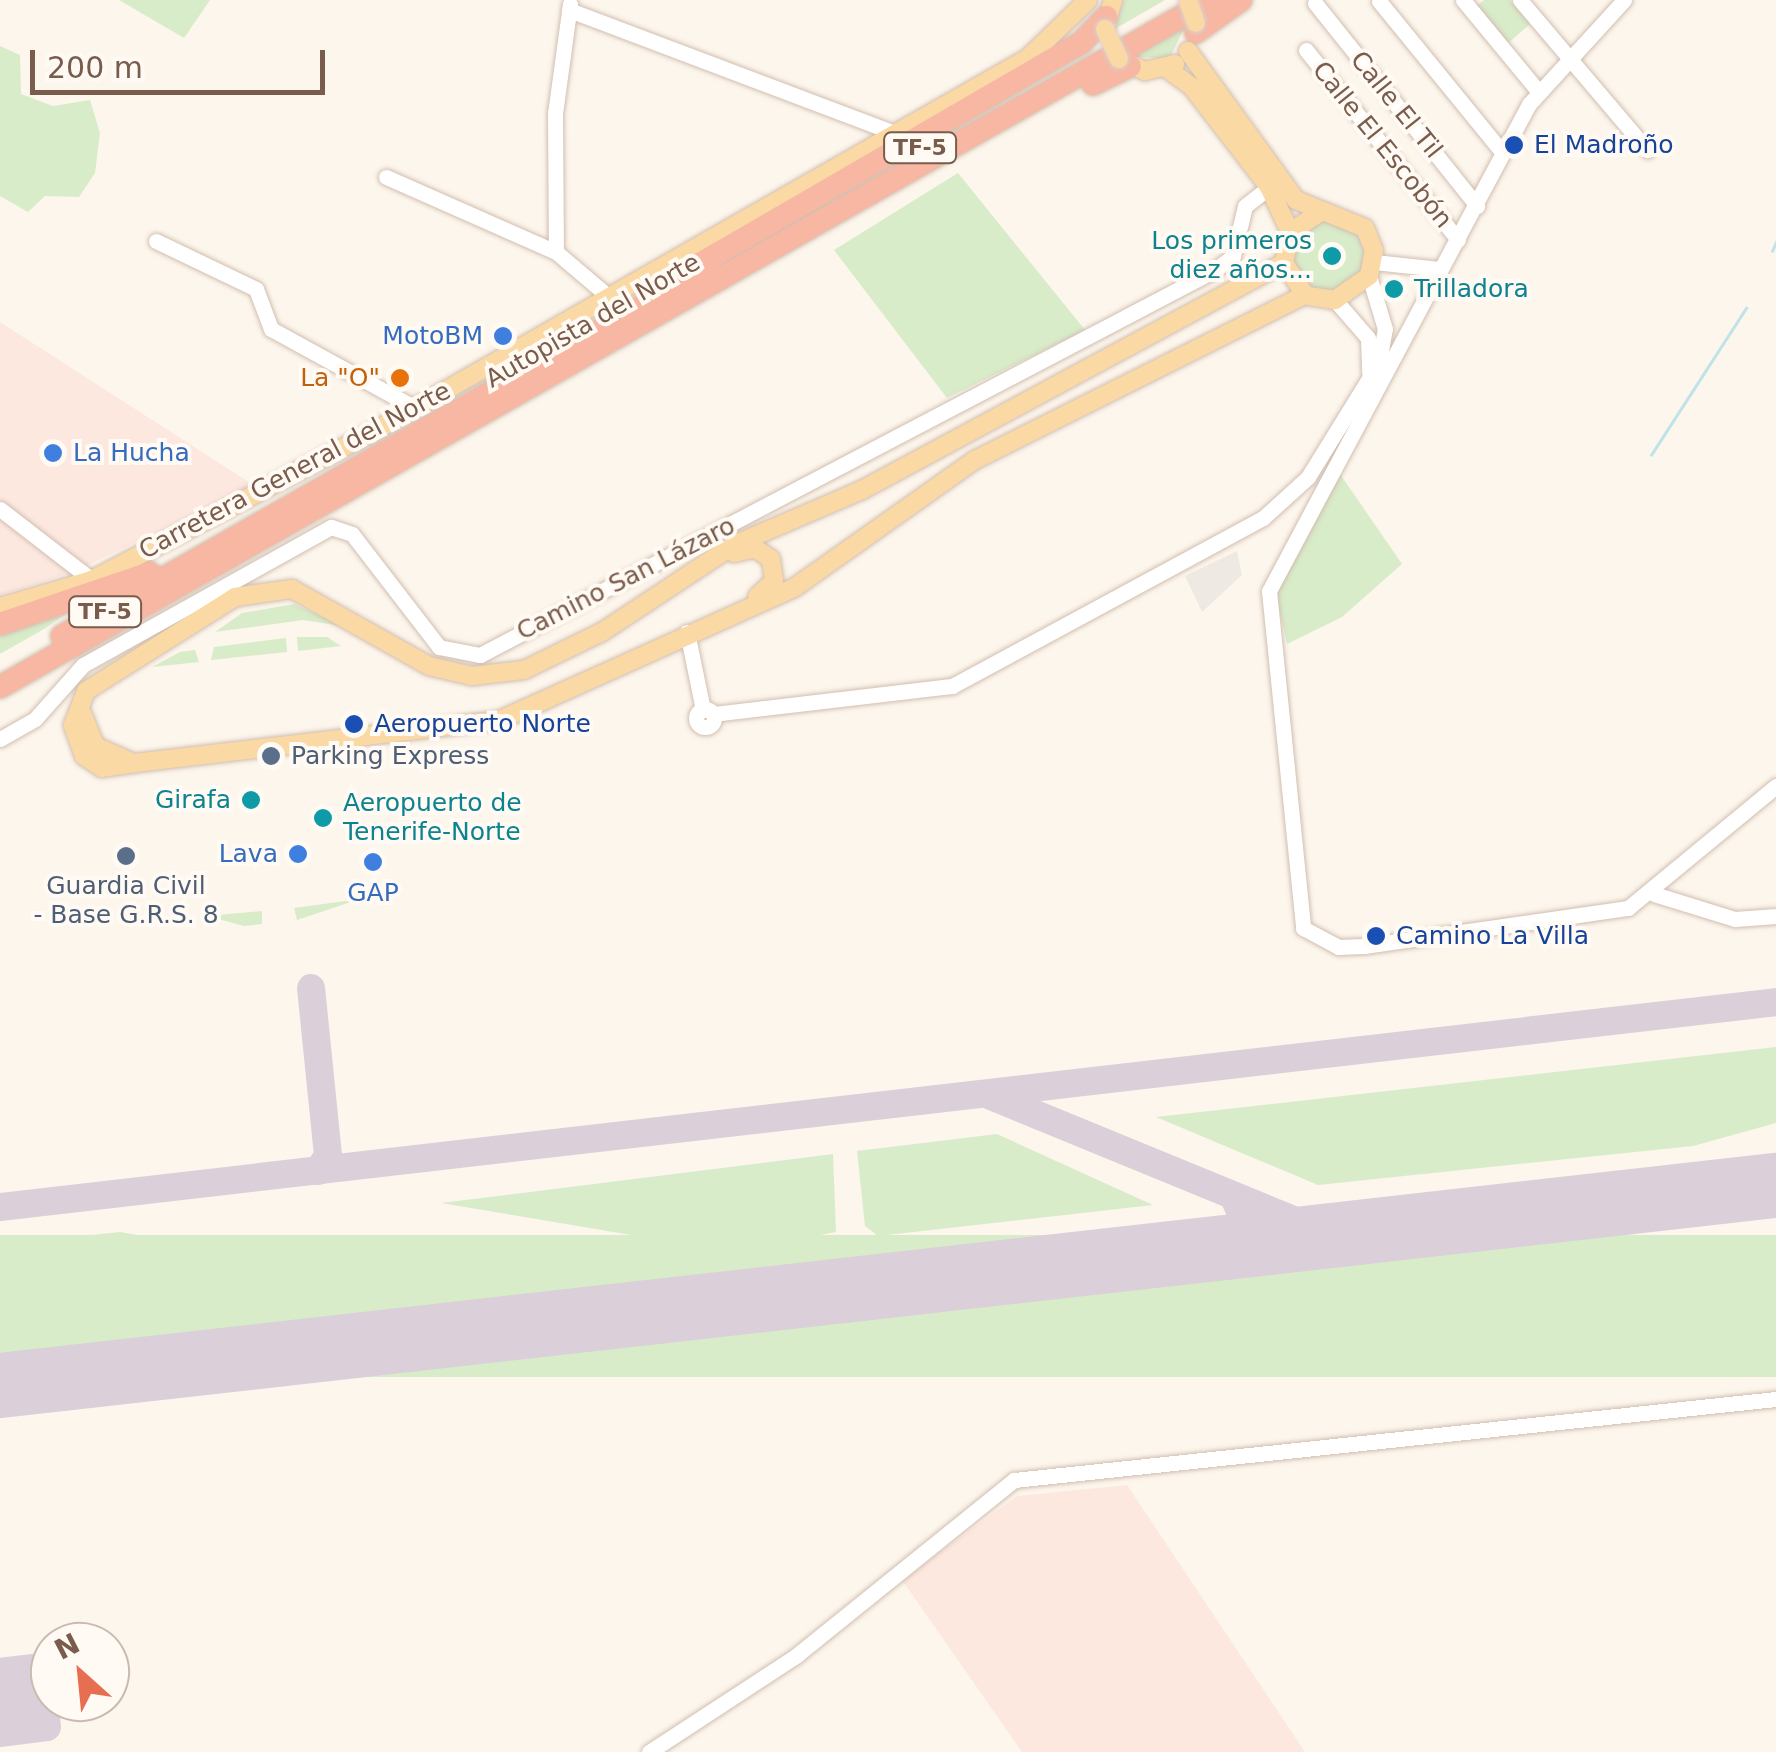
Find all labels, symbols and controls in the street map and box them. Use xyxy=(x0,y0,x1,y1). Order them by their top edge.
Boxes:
scale bar xyxy=(35,30,330,92)
street label: Calle El Til xyxy=(1344,45,1448,165)
text: 200 m xyxy=(47,50,143,85)
street label: Calle El Escobón xyxy=(1306,56,1458,234)
place label: El Madroño xyxy=(1534,130,1674,160)
road number: TF-5 xyxy=(882,131,958,165)
marker: El Madroño xyxy=(1503,134,1525,156)
place label: Los primeros diez años... xyxy=(1151,227,1312,286)
marker: Los primeros diez años... xyxy=(1321,245,1343,267)
street label: Autopista del Norte xyxy=(480,247,706,395)
place label: Trilladora xyxy=(1414,274,1529,304)
marker: Trilladora xyxy=(1383,278,1405,300)
place label: MotoBM xyxy=(382,321,483,351)
marker: MotoBM xyxy=(492,325,514,347)
place label: La "O" xyxy=(300,363,380,393)
marker: La "O" xyxy=(389,367,411,389)
street label: Carretera General del Norte xyxy=(134,376,456,566)
place label: La Hucha xyxy=(73,438,190,468)
marker: La Hucha xyxy=(42,442,64,464)
street label: Camino San Lázaro xyxy=(512,511,740,647)
road number: TF-5 xyxy=(68,595,142,629)
place label: Aeropuerto Norte xyxy=(374,709,591,739)
marker: Aeropuerto Norte xyxy=(343,713,365,735)
place label: Parking Express xyxy=(291,741,489,771)
marker: Parking Express xyxy=(260,745,282,767)
place label: Girafa xyxy=(155,785,231,815)
marker: Girafa xyxy=(240,789,262,811)
place label: Aeropuerto de Tenerife-Norte xyxy=(343,789,522,848)
marker: Aeropuerto de Tenerife-Norte xyxy=(312,807,334,829)
place label: Lava xyxy=(219,839,278,869)
marker: Lava xyxy=(287,843,309,865)
marker: Guardia Civil - Base G.R.S. 8 xyxy=(115,845,137,867)
marker: GAP xyxy=(362,851,384,873)
place label: Guardia Civil - Base G.R.S. 8 xyxy=(33,872,219,931)
place label: GAP xyxy=(347,878,399,908)
place label: Camino La Villa xyxy=(1396,921,1589,951)
marker: Camino La Villa xyxy=(1365,925,1387,947)
north arrow xyxy=(30,1622,130,1722)
text: N xyxy=(49,1627,85,1667)

